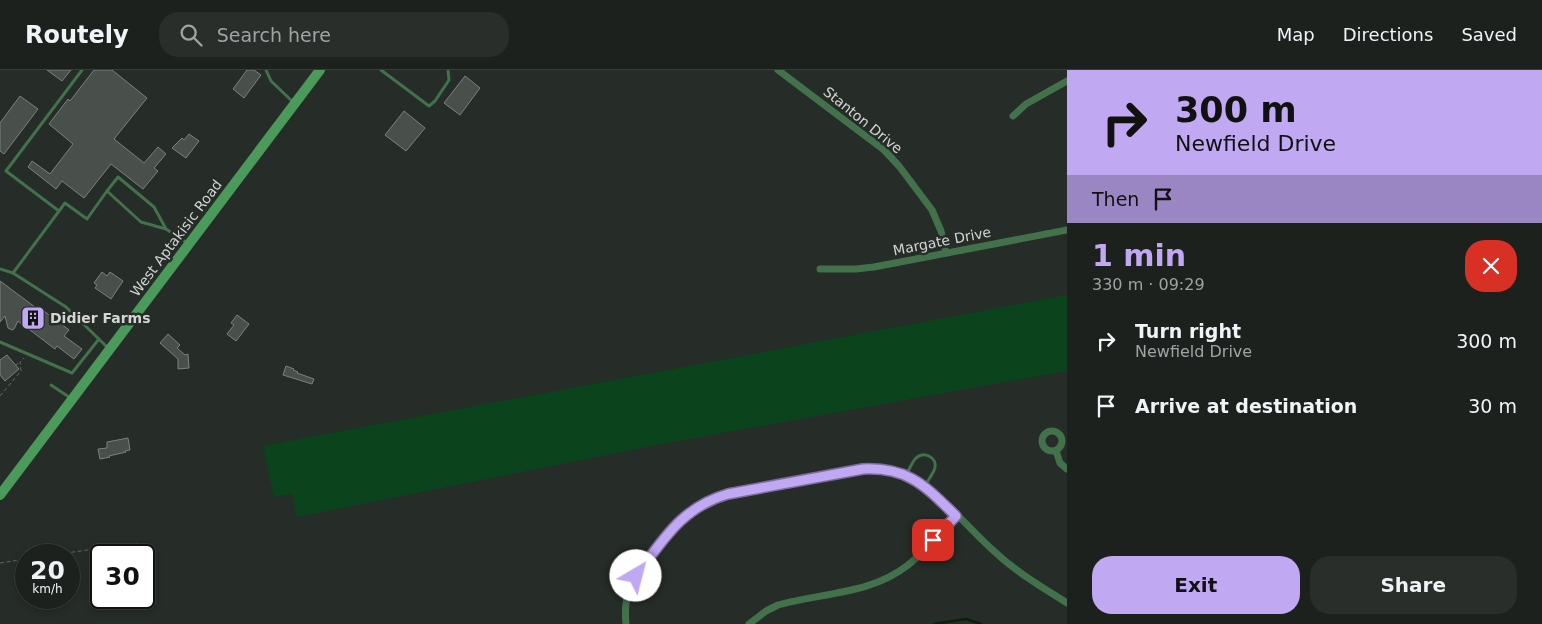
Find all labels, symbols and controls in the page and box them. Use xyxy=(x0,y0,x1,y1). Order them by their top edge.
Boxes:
search box xyxy=(159,12,509,57)
text: Routely xyxy=(25,21,129,49)
icon: search xyxy=(177,21,205,49)
text: Search here xyxy=(217,24,331,46)
text: Map xyxy=(1277,24,1315,45)
text: Directions xyxy=(1343,24,1433,45)
text: Saved xyxy=(1461,24,1517,45)
street label: Stanton Drive xyxy=(820,83,906,157)
icon: right xyxy=(1092,90,1157,155)
text: 300 m xyxy=(1175,90,1297,130)
text: Newfield Drive xyxy=(1175,131,1336,156)
street label: West Aptakisic Road xyxy=(127,177,225,299)
icon: arrive xyxy=(1149,185,1177,213)
text: Then xyxy=(1092,188,1139,210)
street label: Margate Drive xyxy=(892,224,992,258)
text: 1 min xyxy=(1092,238,1186,273)
button: close xyxy=(1465,240,1517,292)
text: 330 m · 09:29 xyxy=(1092,275,1205,294)
building icon: Didier Farms xyxy=(20,305,46,331)
place label: Didier Farms xyxy=(50,310,151,326)
text: Turn right xyxy=(1135,320,1241,342)
icon: right xyxy=(1092,327,1120,355)
text: 300 m xyxy=(1456,330,1517,352)
text: Newfield Drive xyxy=(1135,342,1252,361)
icon: arrive xyxy=(1092,392,1120,420)
text: Arrive at destination xyxy=(1135,395,1357,417)
text: 30 m xyxy=(1468,395,1517,417)
pin xyxy=(912,519,954,561)
icon: arrive xyxy=(919,526,947,554)
speed limit sign: 30 xyxy=(90,544,155,609)
position arrow xyxy=(609,549,661,601)
text: 20 xyxy=(30,556,65,585)
button: Exit xyxy=(1092,556,1300,614)
button: Share xyxy=(1310,556,1517,614)
text: km/h xyxy=(32,582,63,596)

